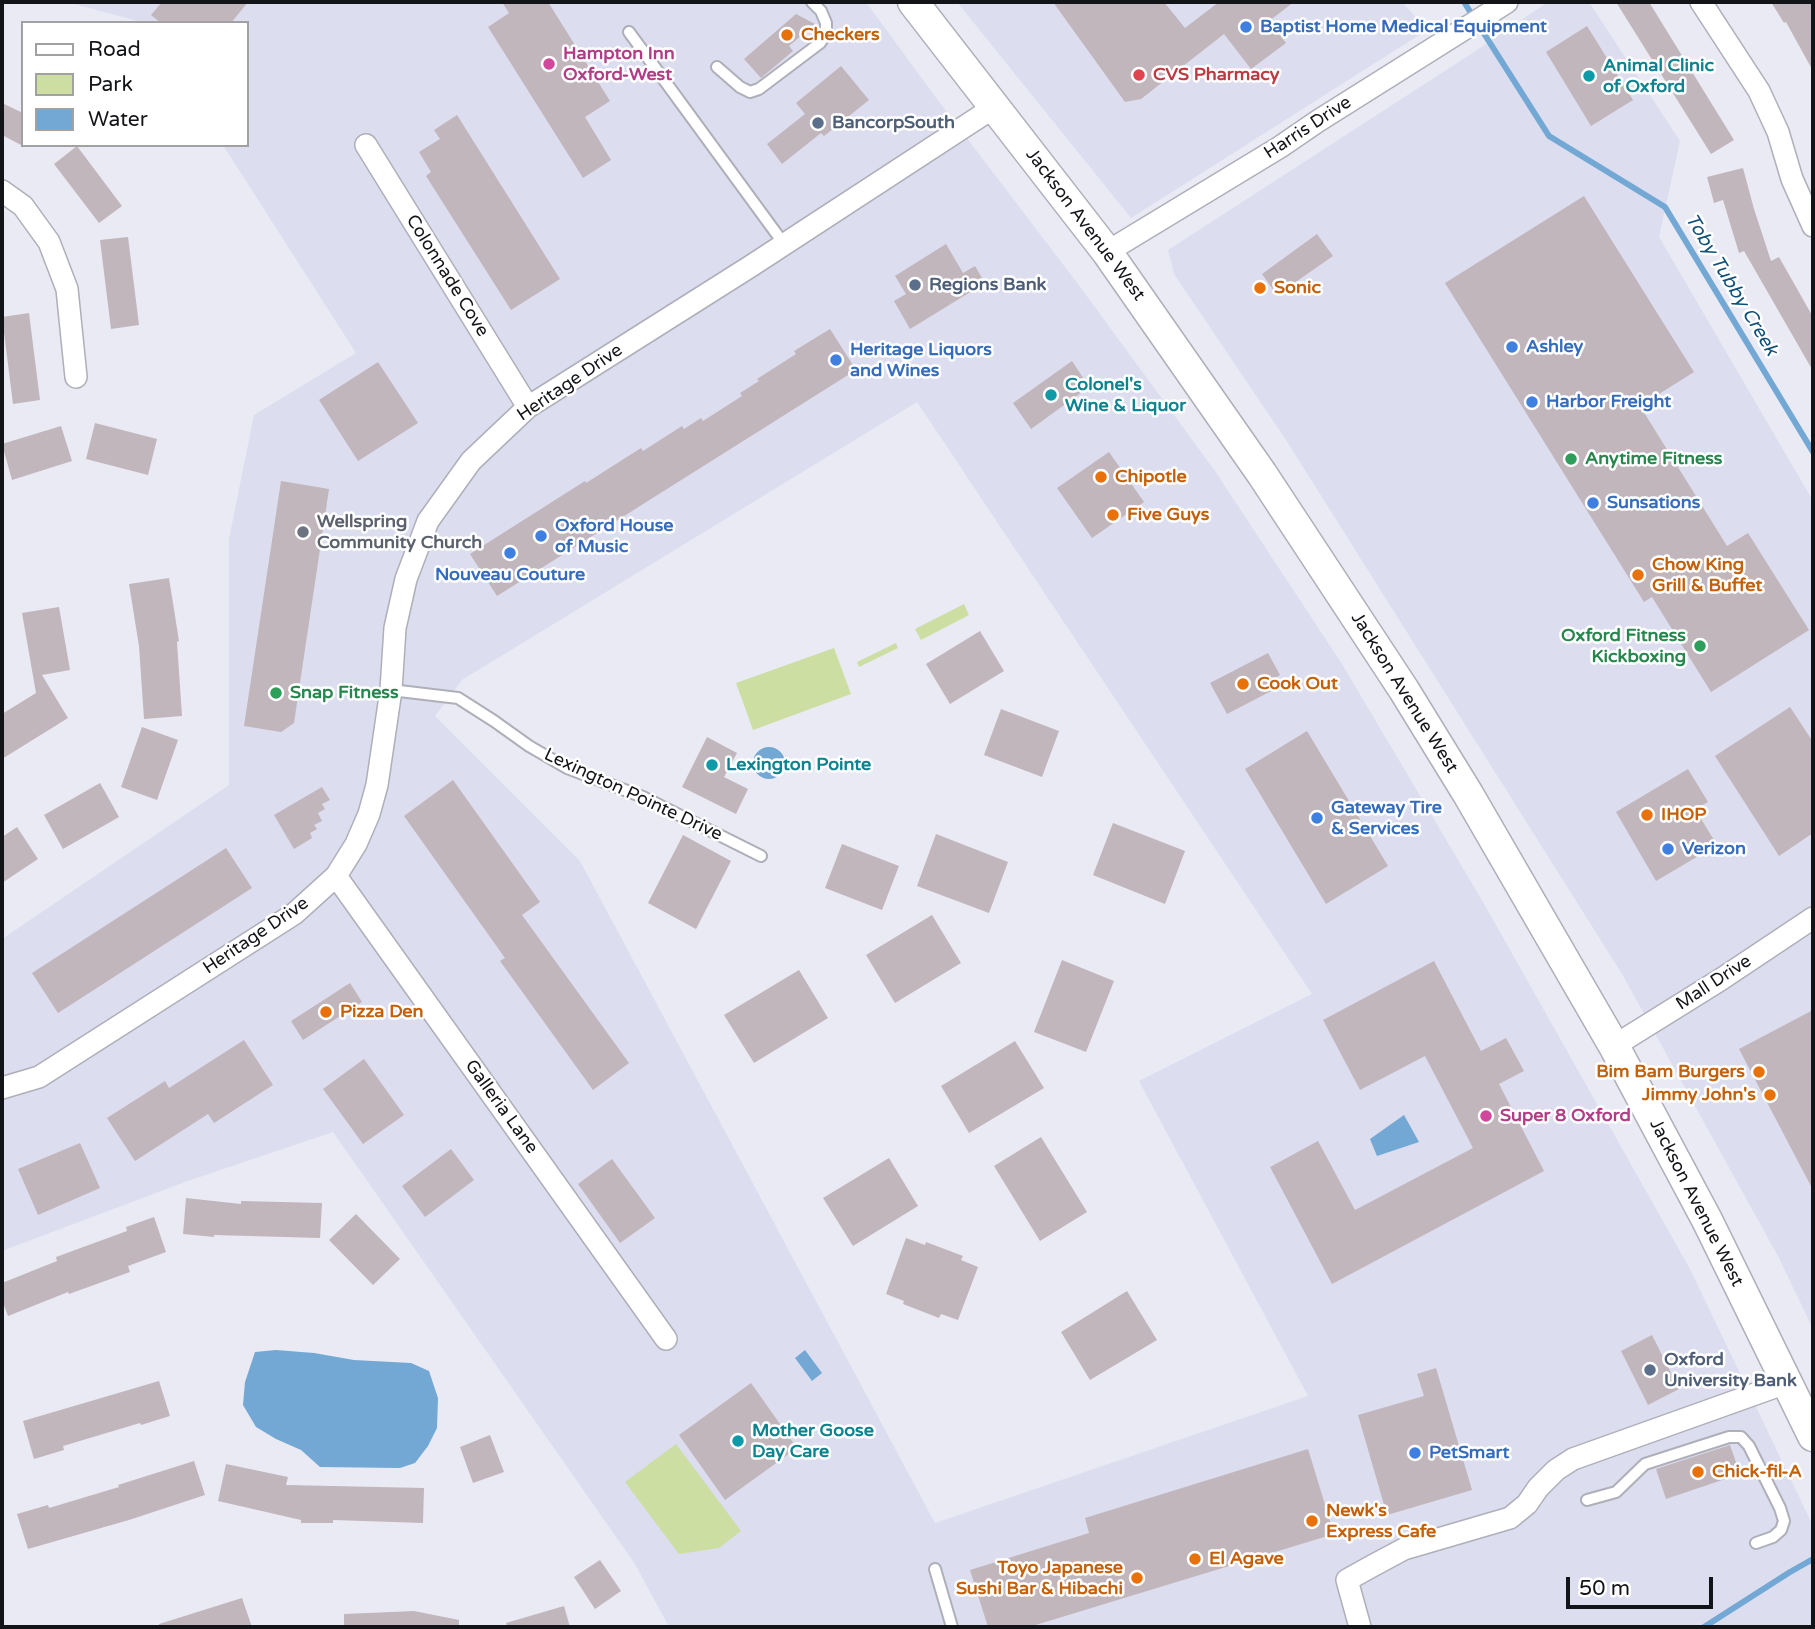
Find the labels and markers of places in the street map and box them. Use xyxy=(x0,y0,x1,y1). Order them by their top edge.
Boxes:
place label: Baptist Home Medical Equipment xyxy=(1260,16,1547,38)
marker: Baptist Home Medical Equipment xyxy=(1238,19,1254,35)
place label: Checkers xyxy=(801,24,880,46)
marker: Checkers xyxy=(779,27,795,43)
place label: Hampton Inn Oxford-West xyxy=(563,43,675,86)
place label: Animal Clinic of Oxford xyxy=(1603,55,1714,98)
marker: Hampton Inn Oxford-West xyxy=(541,56,557,72)
place label: CVS Pharmacy xyxy=(1153,64,1280,86)
marker: CVS Pharmacy xyxy=(1131,67,1147,83)
marker: Animal Clinic of Oxford xyxy=(1581,68,1597,84)
place label: BancorpSouth xyxy=(832,112,955,134)
marker: BancorpSouth xyxy=(810,115,826,131)
place label: Regions Bank xyxy=(929,274,1046,296)
marker: Regions Bank xyxy=(907,277,923,293)
place label: Sonic xyxy=(1274,277,1321,299)
marker: Sonic xyxy=(1252,280,1268,296)
place label: Ashley xyxy=(1526,336,1583,358)
place label: Heritage Liquors and Wines xyxy=(850,339,992,382)
marker: Ashley xyxy=(1504,339,1520,355)
marker: Heritage Liquors and Wines xyxy=(828,352,844,368)
place label: Colonel's Wine & Liquor xyxy=(1065,374,1186,416)
marker: Colonel's Wine & Liquor xyxy=(1043,387,1059,403)
place label: Harbor Freight xyxy=(1546,391,1671,413)
marker: Harbor Freight xyxy=(1524,394,1540,410)
place label: Anytime Fitness xyxy=(1585,448,1722,470)
marker: Anytime Fitness xyxy=(1563,451,1579,467)
place label: Chipotle xyxy=(1115,466,1187,488)
marker: Chipotle xyxy=(1093,469,1109,485)
place label: Sunsations xyxy=(1607,492,1700,514)
marker: Sunsations xyxy=(1585,495,1601,511)
place label: Five Guys xyxy=(1127,504,1209,526)
marker: Five Guys xyxy=(1105,507,1121,523)
place label: Wellspring Community Church xyxy=(317,511,482,554)
place label: Oxford House of Music xyxy=(555,515,674,558)
marker: Wellspring Community Church xyxy=(295,524,311,540)
marker: Oxford House of Music xyxy=(533,528,549,544)
marker: Nouveau Couture xyxy=(502,545,518,561)
place label: Chow King Grill & Buffet xyxy=(1652,554,1762,596)
place label: Nouveau Couture xyxy=(435,564,585,586)
marker: Chow King Grill & Buffet xyxy=(1630,567,1646,583)
place label: Oxford Fitness Kickboxing xyxy=(1561,625,1686,668)
marker: Oxford Fitness Kickboxing xyxy=(1692,638,1708,654)
place label: Cook Out xyxy=(1257,673,1338,695)
marker: Cook Out xyxy=(1235,676,1251,692)
place label: Snap Fitness xyxy=(290,682,399,704)
marker: Snap Fitness xyxy=(268,685,284,701)
place label: Lexington Pointe xyxy=(726,754,871,776)
marker: Lexington Pointe xyxy=(704,757,720,773)
place label: Gateway Tire & Services xyxy=(1331,797,1442,840)
place label: IHOP xyxy=(1661,804,1706,826)
marker: IHOP xyxy=(1639,807,1655,823)
marker: Gateway Tire & Services xyxy=(1309,810,1325,826)
place label: Verizon xyxy=(1682,838,1746,860)
marker: Verizon xyxy=(1660,841,1676,857)
place label: Pizza Den xyxy=(340,1001,423,1023)
marker: Pizza Den xyxy=(318,1004,334,1020)
place label: Bim Bam Burgers xyxy=(1596,1061,1745,1083)
marker: Bim Bam Burgers xyxy=(1751,1064,1767,1080)
place label: Jimmy John's xyxy=(1642,1084,1756,1106)
marker: Jimmy John's xyxy=(1762,1087,1778,1103)
place label: Super 8 Oxford xyxy=(1500,1105,1631,1127)
marker: Super 8 Oxford xyxy=(1478,1108,1494,1124)
place label: Oxford University Bank xyxy=(1664,1349,1797,1392)
marker: Oxford University Bank xyxy=(1642,1362,1658,1378)
place label: Mother Goose Day Care xyxy=(752,1420,874,1462)
marker: Mother Goose Day Care xyxy=(730,1433,746,1449)
place label: PetSmart xyxy=(1429,1442,1509,1464)
marker: PetSmart xyxy=(1407,1445,1423,1461)
place label: Chick-fil-A xyxy=(1712,1461,1802,1483)
marker: Chick-fil-A xyxy=(1690,1464,1706,1480)
place label: Newk's Express Cafe xyxy=(1326,1500,1436,1542)
marker: Newk's Express Cafe xyxy=(1304,1513,1320,1529)
place label: El Agave xyxy=(1209,1548,1284,1570)
marker: El Agave xyxy=(1187,1551,1203,1567)
place label: Toyo Japanese Sushi Bar & Hibachi xyxy=(956,1557,1123,1600)
marker: Toyo Japanese Sushi Bar & Hibachi xyxy=(1129,1570,1145,1586)

